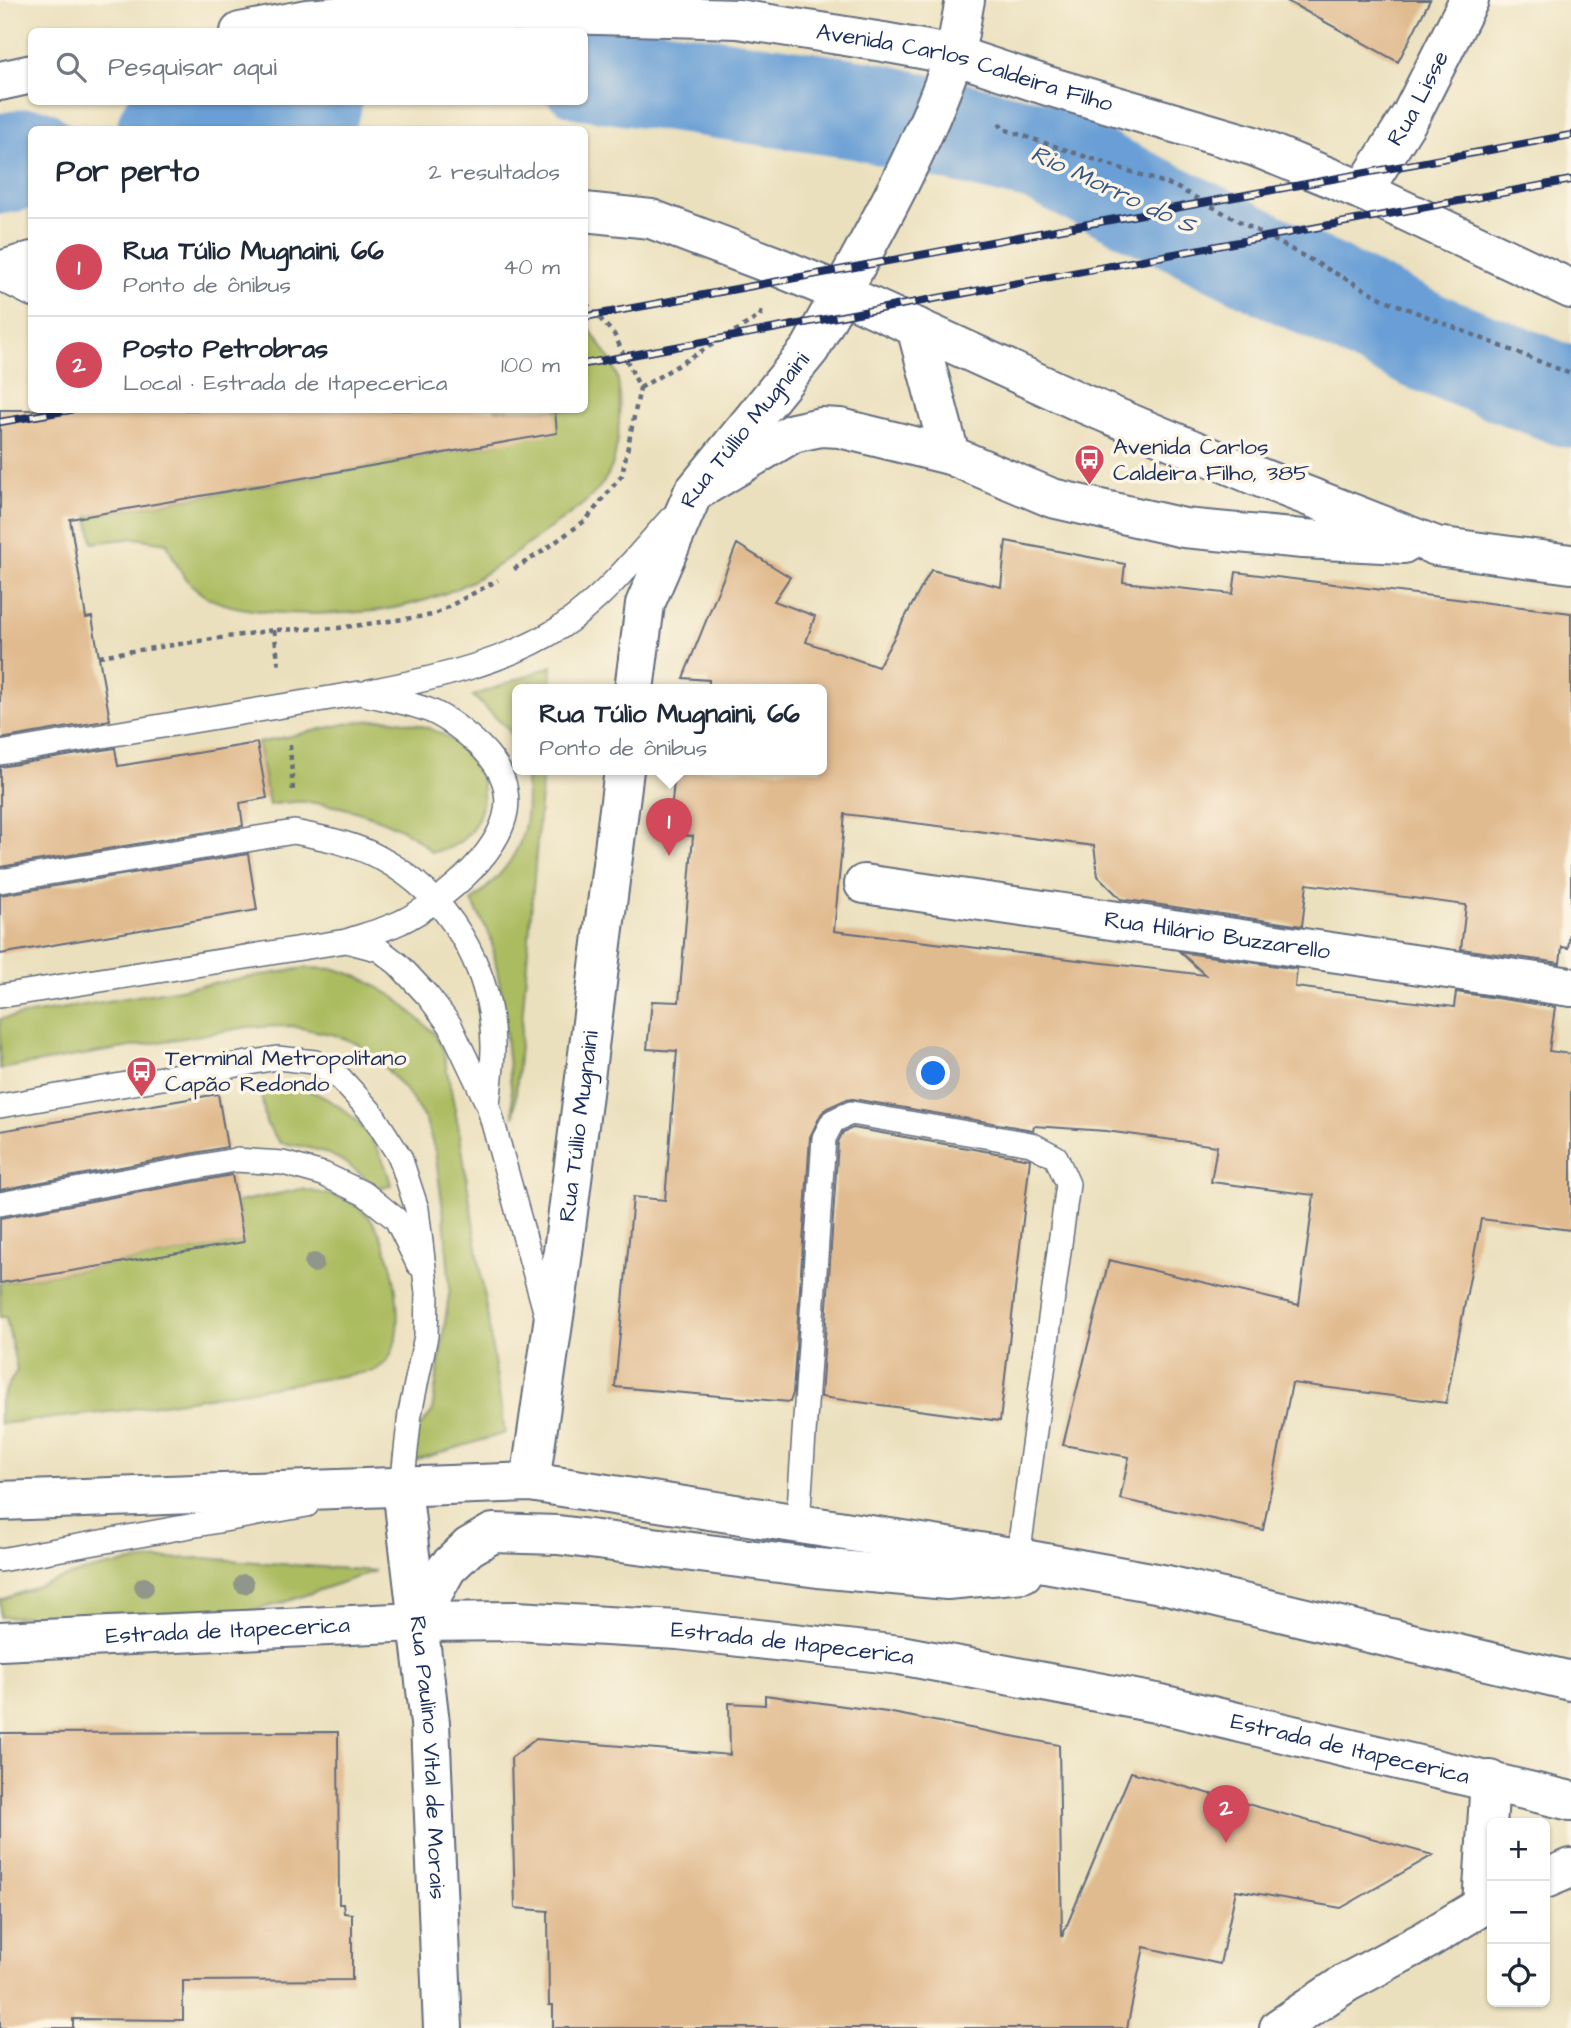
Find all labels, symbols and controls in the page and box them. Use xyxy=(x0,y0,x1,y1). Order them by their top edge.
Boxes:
street label: Avenida Carlos Caldeira Filho xyxy=(814,16,1117,120)
search box xyxy=(28,28,588,105)
street label: Rua Lisse xyxy=(1379,45,1457,152)
icon: search xyxy=(52,48,90,86)
text: Pesquisar aqui xyxy=(108,49,277,85)
water label: Rio Morro do S xyxy=(1025,137,1202,244)
text: Por perto xyxy=(56,151,199,193)
text: 2 resultados xyxy=(428,156,560,188)
text: Rua Túlio Mugnaini, 66 xyxy=(123,233,384,269)
text: 1 xyxy=(78,251,80,283)
text: 40 m xyxy=(503,251,560,283)
text: Ponto de ônibus xyxy=(123,269,291,301)
text: Posto Petrobras xyxy=(123,331,328,367)
street label: Rua Túllio Mugnaini xyxy=(672,345,818,513)
text: 2 xyxy=(72,349,86,381)
text: 100 m xyxy=(501,349,560,381)
text: Local · Estrada de Itapecerica xyxy=(123,367,448,399)
place label: Avenida Carlos Caldeira Filho, 385 xyxy=(1113,431,1309,489)
bus stop icon: Avenida Carlos Caldeira Filho, 385 xyxy=(1073,443,1107,487)
popup xyxy=(512,684,827,775)
text: Rua Túlio Mugnaini, 66 xyxy=(539,696,800,732)
text: Ponto de ônibus xyxy=(539,732,707,764)
pin: 1 xyxy=(646,798,692,856)
street label: Rua Hilário Buzzarello xyxy=(1102,903,1332,968)
street label: Rua Túllio Mugnaini xyxy=(551,1028,607,1224)
place label: Terminal Metropolitano Capão Redondo xyxy=(165,1042,407,1100)
bus stop icon: Terminal Metropolitano Capão Redondo xyxy=(125,1054,159,1098)
your location xyxy=(916,1056,950,1090)
street label: Estrada de Itapecerica xyxy=(105,1609,351,1652)
street label: Rua Paulino Vital de Morais xyxy=(401,1614,454,1900)
street label: Estrada de Itapecerica xyxy=(670,1614,917,1673)
street label: Estrada de Itapecerica xyxy=(1228,1705,1473,1793)
pin: 2 xyxy=(1203,1785,1249,1843)
map controls xyxy=(1487,1818,1550,2007)
button: + xyxy=(1487,1818,1550,1881)
button: − xyxy=(1487,1881,1550,1944)
button: locate xyxy=(1487,1944,1550,2007)

